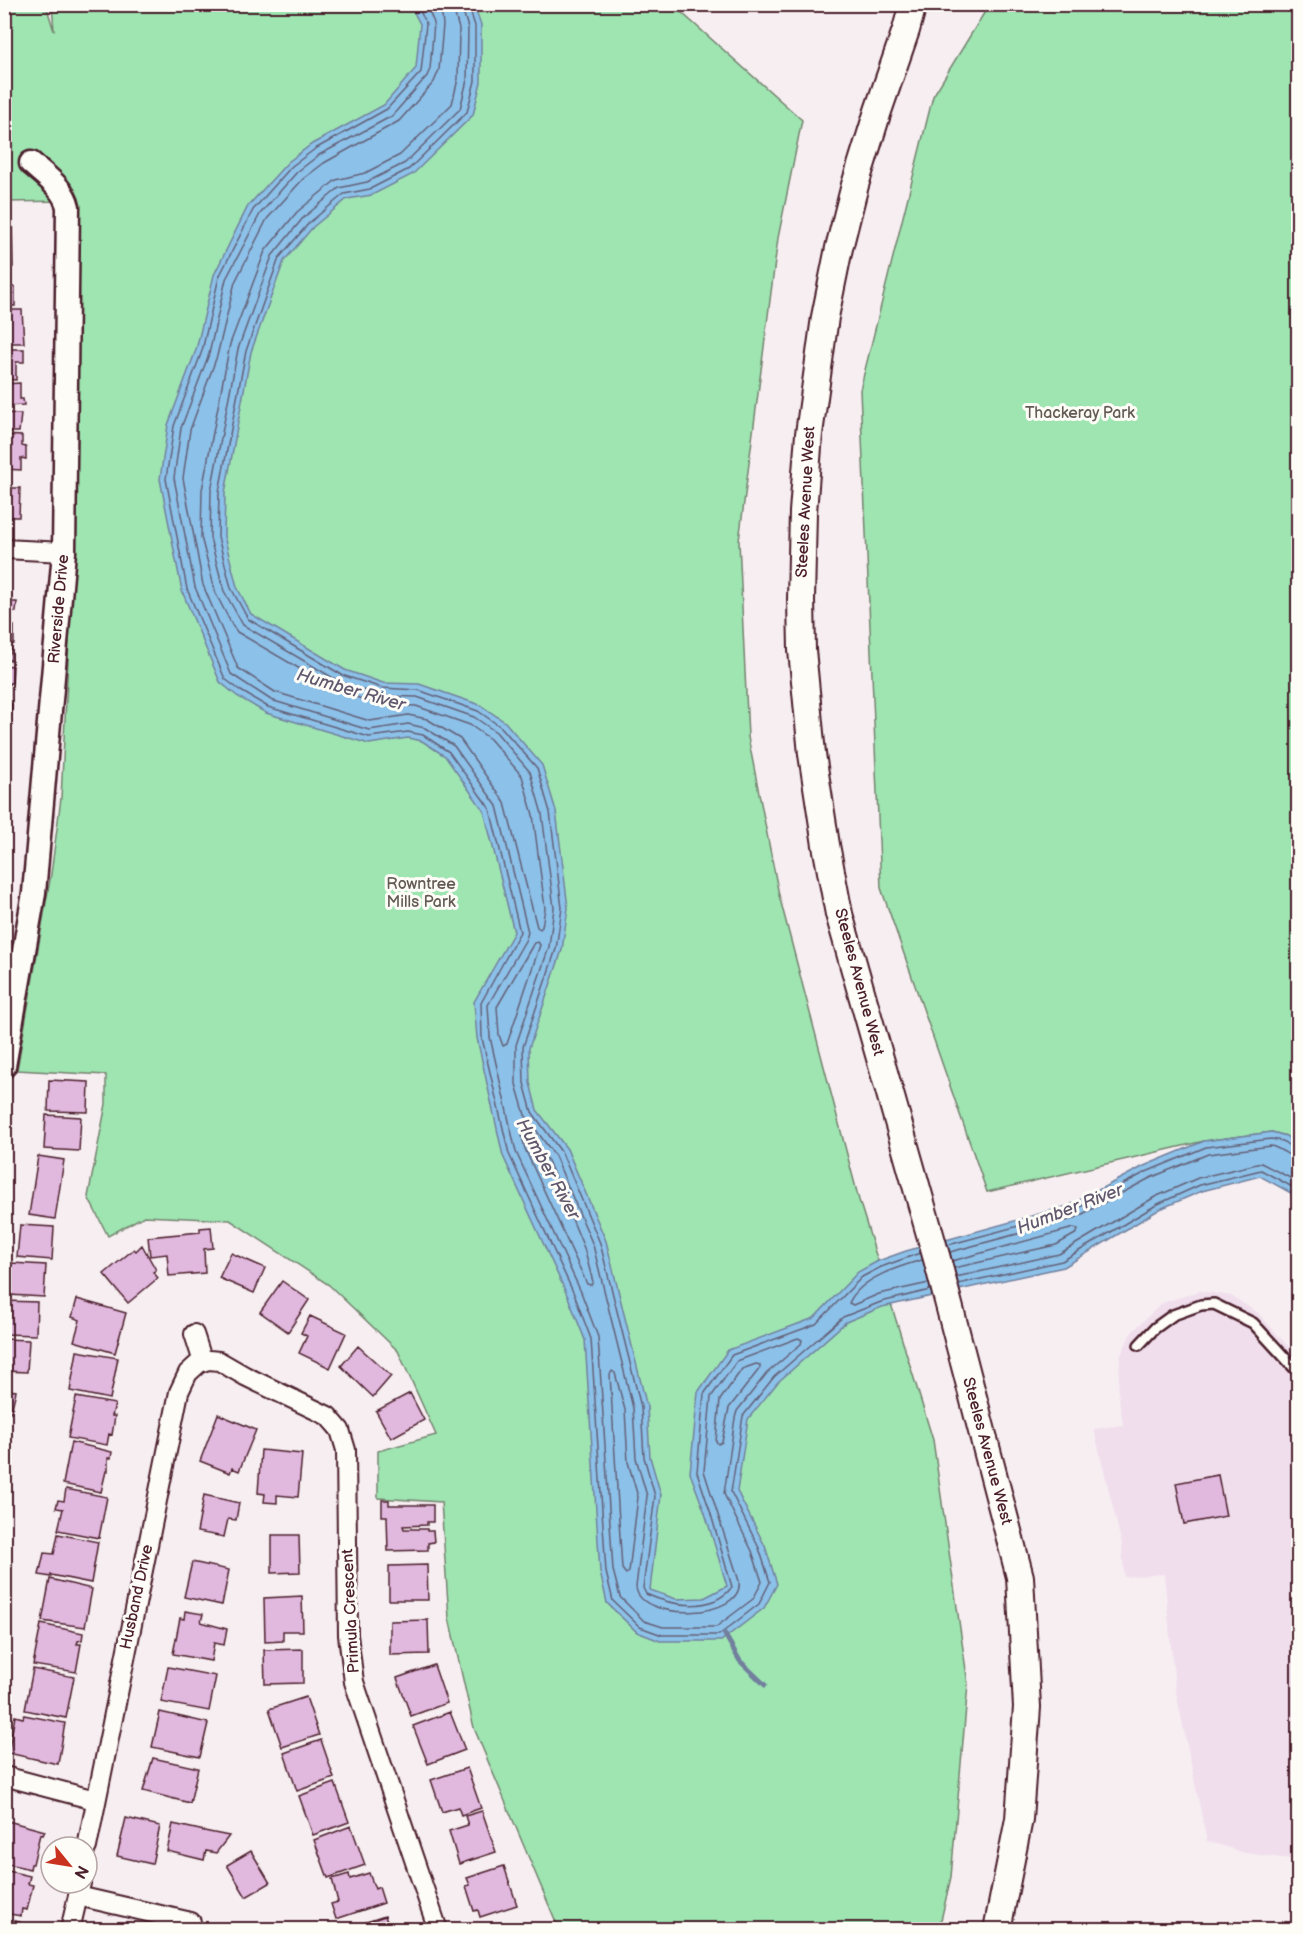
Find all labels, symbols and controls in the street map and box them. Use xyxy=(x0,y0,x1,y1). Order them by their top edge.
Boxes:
park label: Thackeray Park xyxy=(1025,404,1135,423)
street label: Steeles Avenue West xyxy=(793,426,819,578)
street label: Riverside Drive xyxy=(45,553,73,664)
water label: Humber River xyxy=(294,664,409,716)
park label: Rowntree Mills Park xyxy=(386,875,456,912)
street label: Steeles Avenue West xyxy=(830,906,888,1058)
water label: Humber River xyxy=(512,1115,585,1224)
water label: Humber River xyxy=(1014,1179,1127,1239)
street label: Steeles Avenue West xyxy=(958,1375,1016,1527)
street label: Husband Drive xyxy=(117,1542,157,1651)
street label: Primula Crescent xyxy=(338,1548,364,1674)
north arrow xyxy=(39,1835,99,1895)
text: N xyxy=(69,1862,92,1882)

